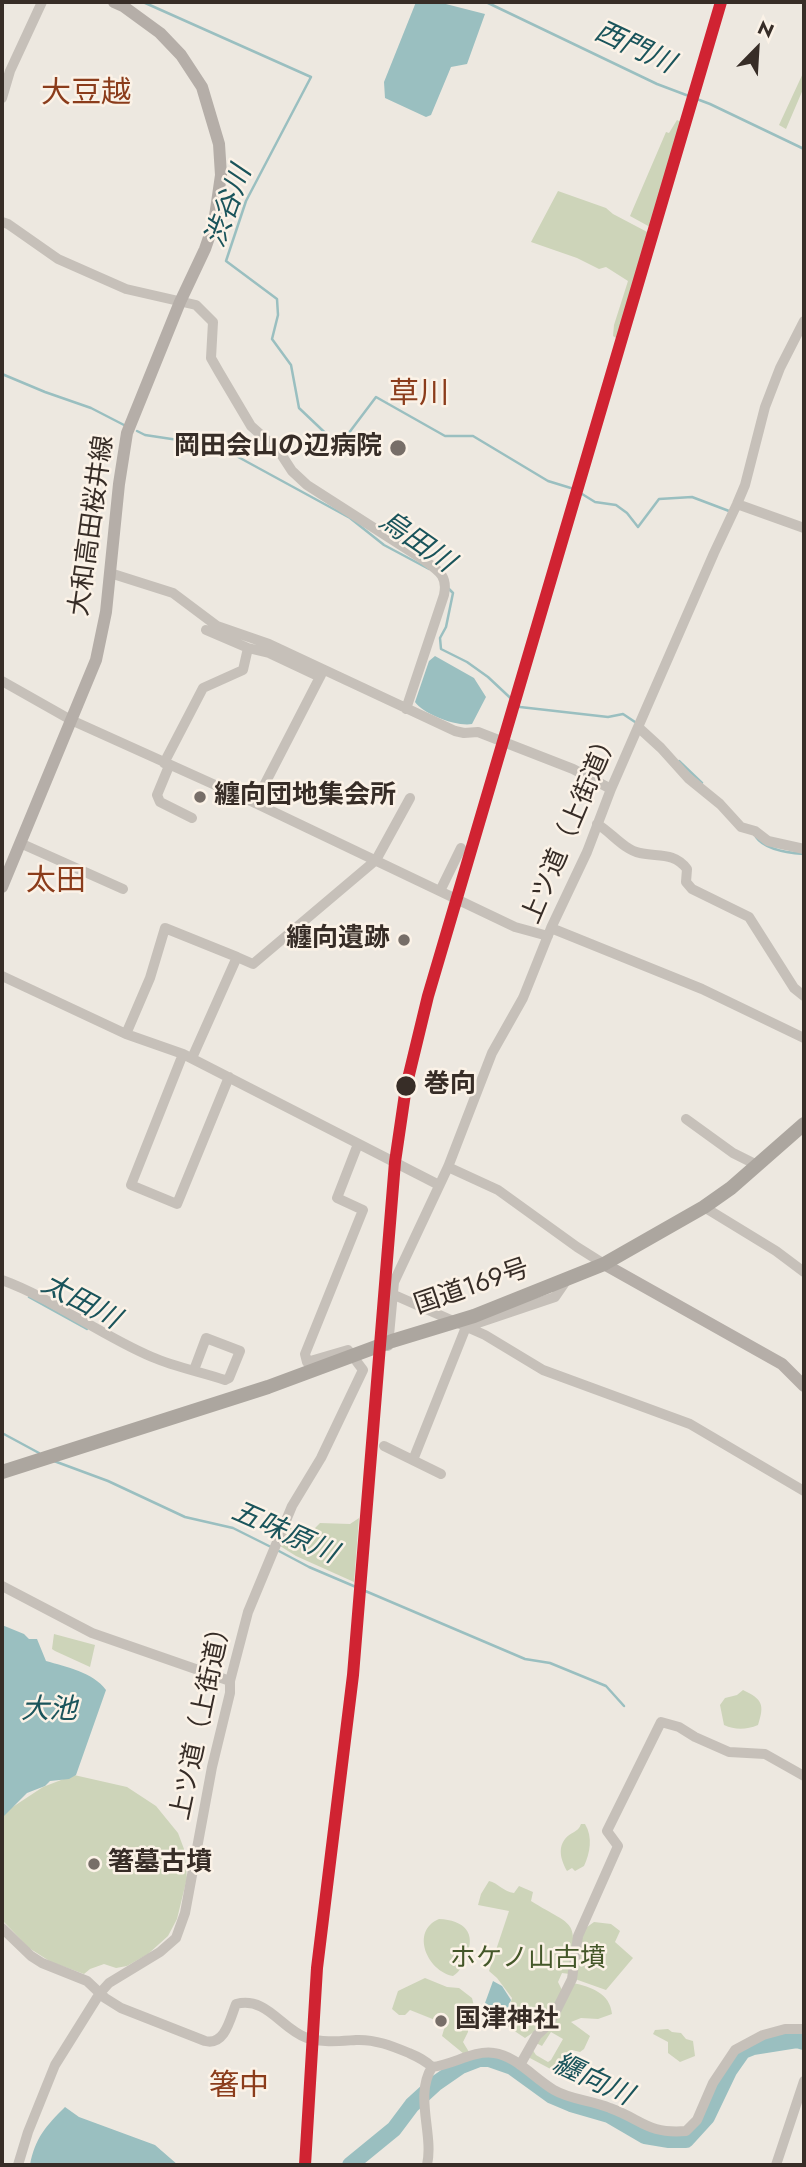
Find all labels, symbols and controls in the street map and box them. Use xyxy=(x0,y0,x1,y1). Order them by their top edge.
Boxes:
north arrow xyxy=(722,14,792,84)
text: N xyxy=(753,14,778,45)
water label: 西門川 xyxy=(589,16,679,82)
district label: 大豆越 xyxy=(41,77,131,113)
water label: 渋谷川 xyxy=(200,162,260,252)
district label: 草川 xyxy=(389,378,449,414)
place label: 岡田会山の辺病院 xyxy=(174,432,382,464)
street label: 大和高田桜井線 xyxy=(65,434,121,618)
marker: 岡田会山の辺病院 xyxy=(388,438,408,458)
water label: 烏田川 xyxy=(372,505,460,581)
street label: 上ツ道（上街道） xyxy=(517,725,627,929)
place label: 纏向団地集会所 xyxy=(214,781,396,813)
marker: 纏向団地集会所 xyxy=(192,789,208,805)
district label: 太田 xyxy=(26,865,86,901)
place label: 纏向遺跡 xyxy=(286,924,390,956)
marker: 纏向遺跡 xyxy=(396,932,412,948)
place label: 巻向 xyxy=(424,1070,476,1102)
marker: 巻向 xyxy=(394,1074,418,1098)
street label: 国道169号 xyxy=(410,1254,534,1322)
water label: 太田川 xyxy=(35,1268,125,1338)
water label: 五味原川 xyxy=(226,1496,342,1572)
street label: 上ツ道（上街道） xyxy=(166,1613,240,1823)
water label: 大池 xyxy=(21,1694,77,1728)
place label: 箸墓古墳 xyxy=(108,1848,212,1880)
marker: 箸墓古墳 xyxy=(86,1856,102,1872)
park label: ホケノ山古墳 xyxy=(450,1944,606,1976)
place label: 国津神社 xyxy=(455,2005,559,2037)
marker: 国津神社 xyxy=(433,2013,449,2029)
water label: 纒向川 xyxy=(547,2048,637,2114)
district label: 箸中 xyxy=(209,2070,269,2106)

